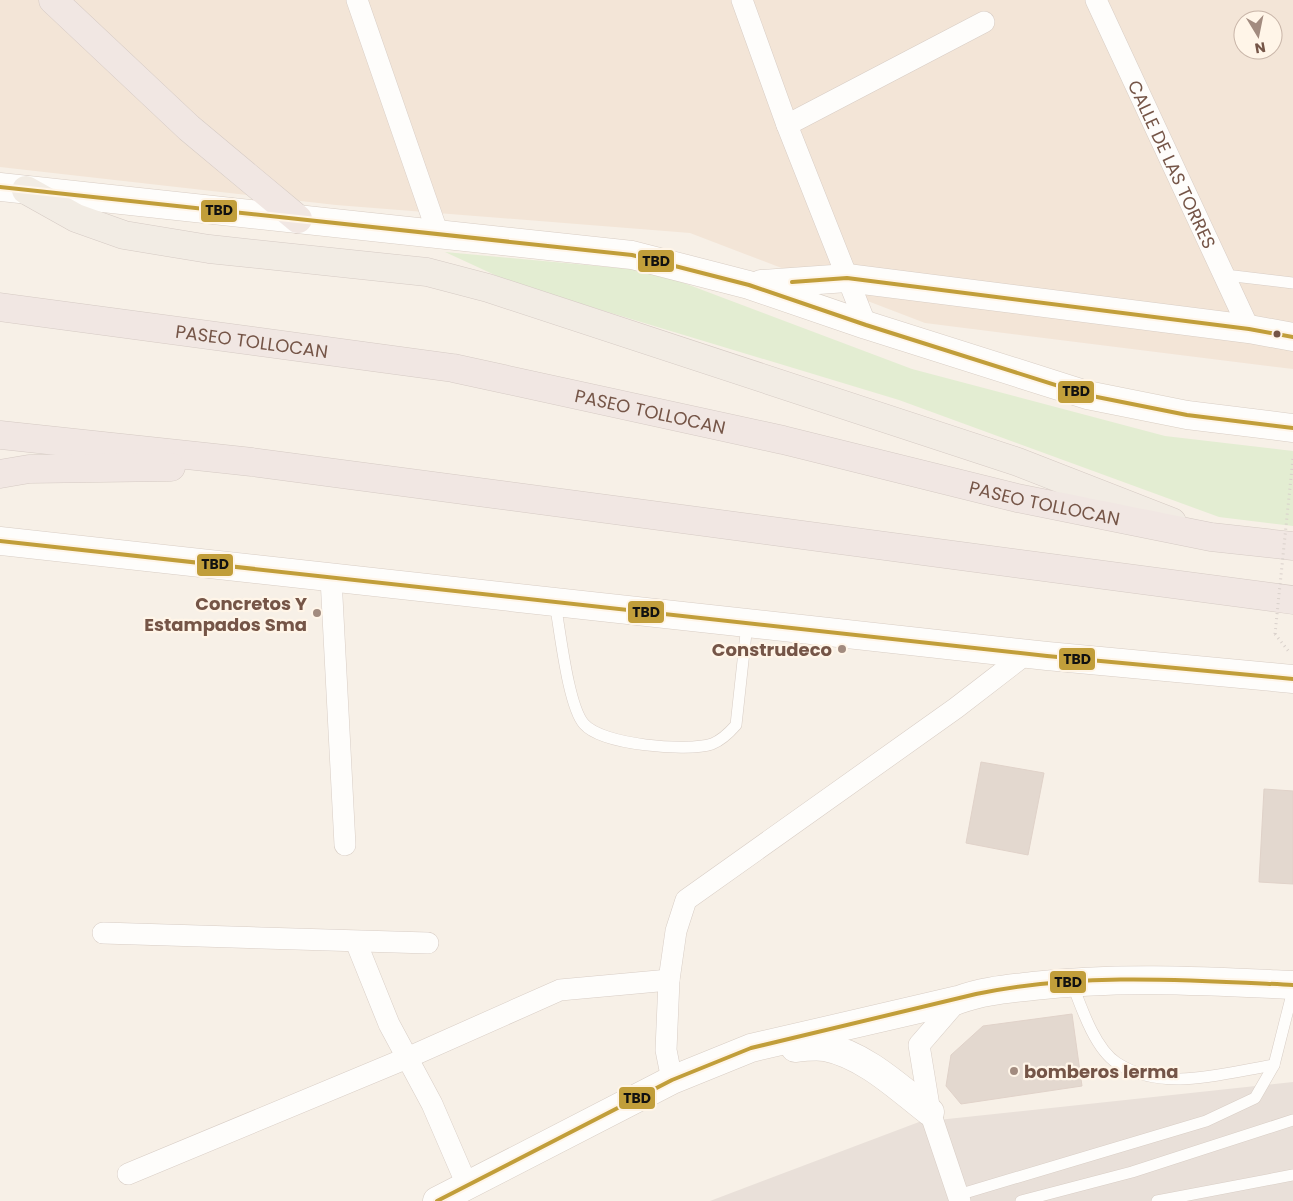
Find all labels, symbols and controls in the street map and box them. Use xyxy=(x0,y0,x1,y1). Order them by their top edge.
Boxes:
north arrow xyxy=(1233,10,1283,60)
text: N xyxy=(1253,37,1267,59)
street label: CALLE DE LAS TORRES xyxy=(1122,76,1222,253)
line badge: TBD xyxy=(200,199,238,223)
text: TBD xyxy=(205,200,233,220)
line badge: TBD xyxy=(637,249,675,273)
text: TBD xyxy=(642,251,670,271)
street label: PASEO TOLLOCAN xyxy=(174,318,330,364)
unlabelled marker xyxy=(1272,329,1282,339)
line badge: TBD xyxy=(1057,380,1095,404)
text: TBD xyxy=(1062,381,1090,401)
street label: PASEO TOLLOCAN xyxy=(573,382,728,440)
street label: PASEO TOLLOCAN xyxy=(967,474,1122,531)
line badge: TBD xyxy=(196,553,234,577)
text: TBD xyxy=(201,554,229,574)
place label: Concretos Y Estampados Sma xyxy=(144,591,307,637)
line badge: TBD xyxy=(627,600,665,624)
text: TBD xyxy=(632,602,660,622)
marker: Concretos Y Estampados Sma xyxy=(311,607,323,619)
place label: Construdeco xyxy=(712,637,832,662)
marker: Construdeco xyxy=(836,643,848,655)
line badge: TBD xyxy=(1058,647,1096,671)
text: TBD xyxy=(1063,649,1091,669)
line badge: TBD xyxy=(1049,970,1087,994)
text: TBD xyxy=(1054,972,1082,992)
place label: bomberos lerma xyxy=(1024,1059,1178,1084)
marker: bomberos lerma xyxy=(1008,1065,1020,1077)
line badge: TBD xyxy=(618,1086,656,1110)
text: TBD xyxy=(623,1088,651,1108)

